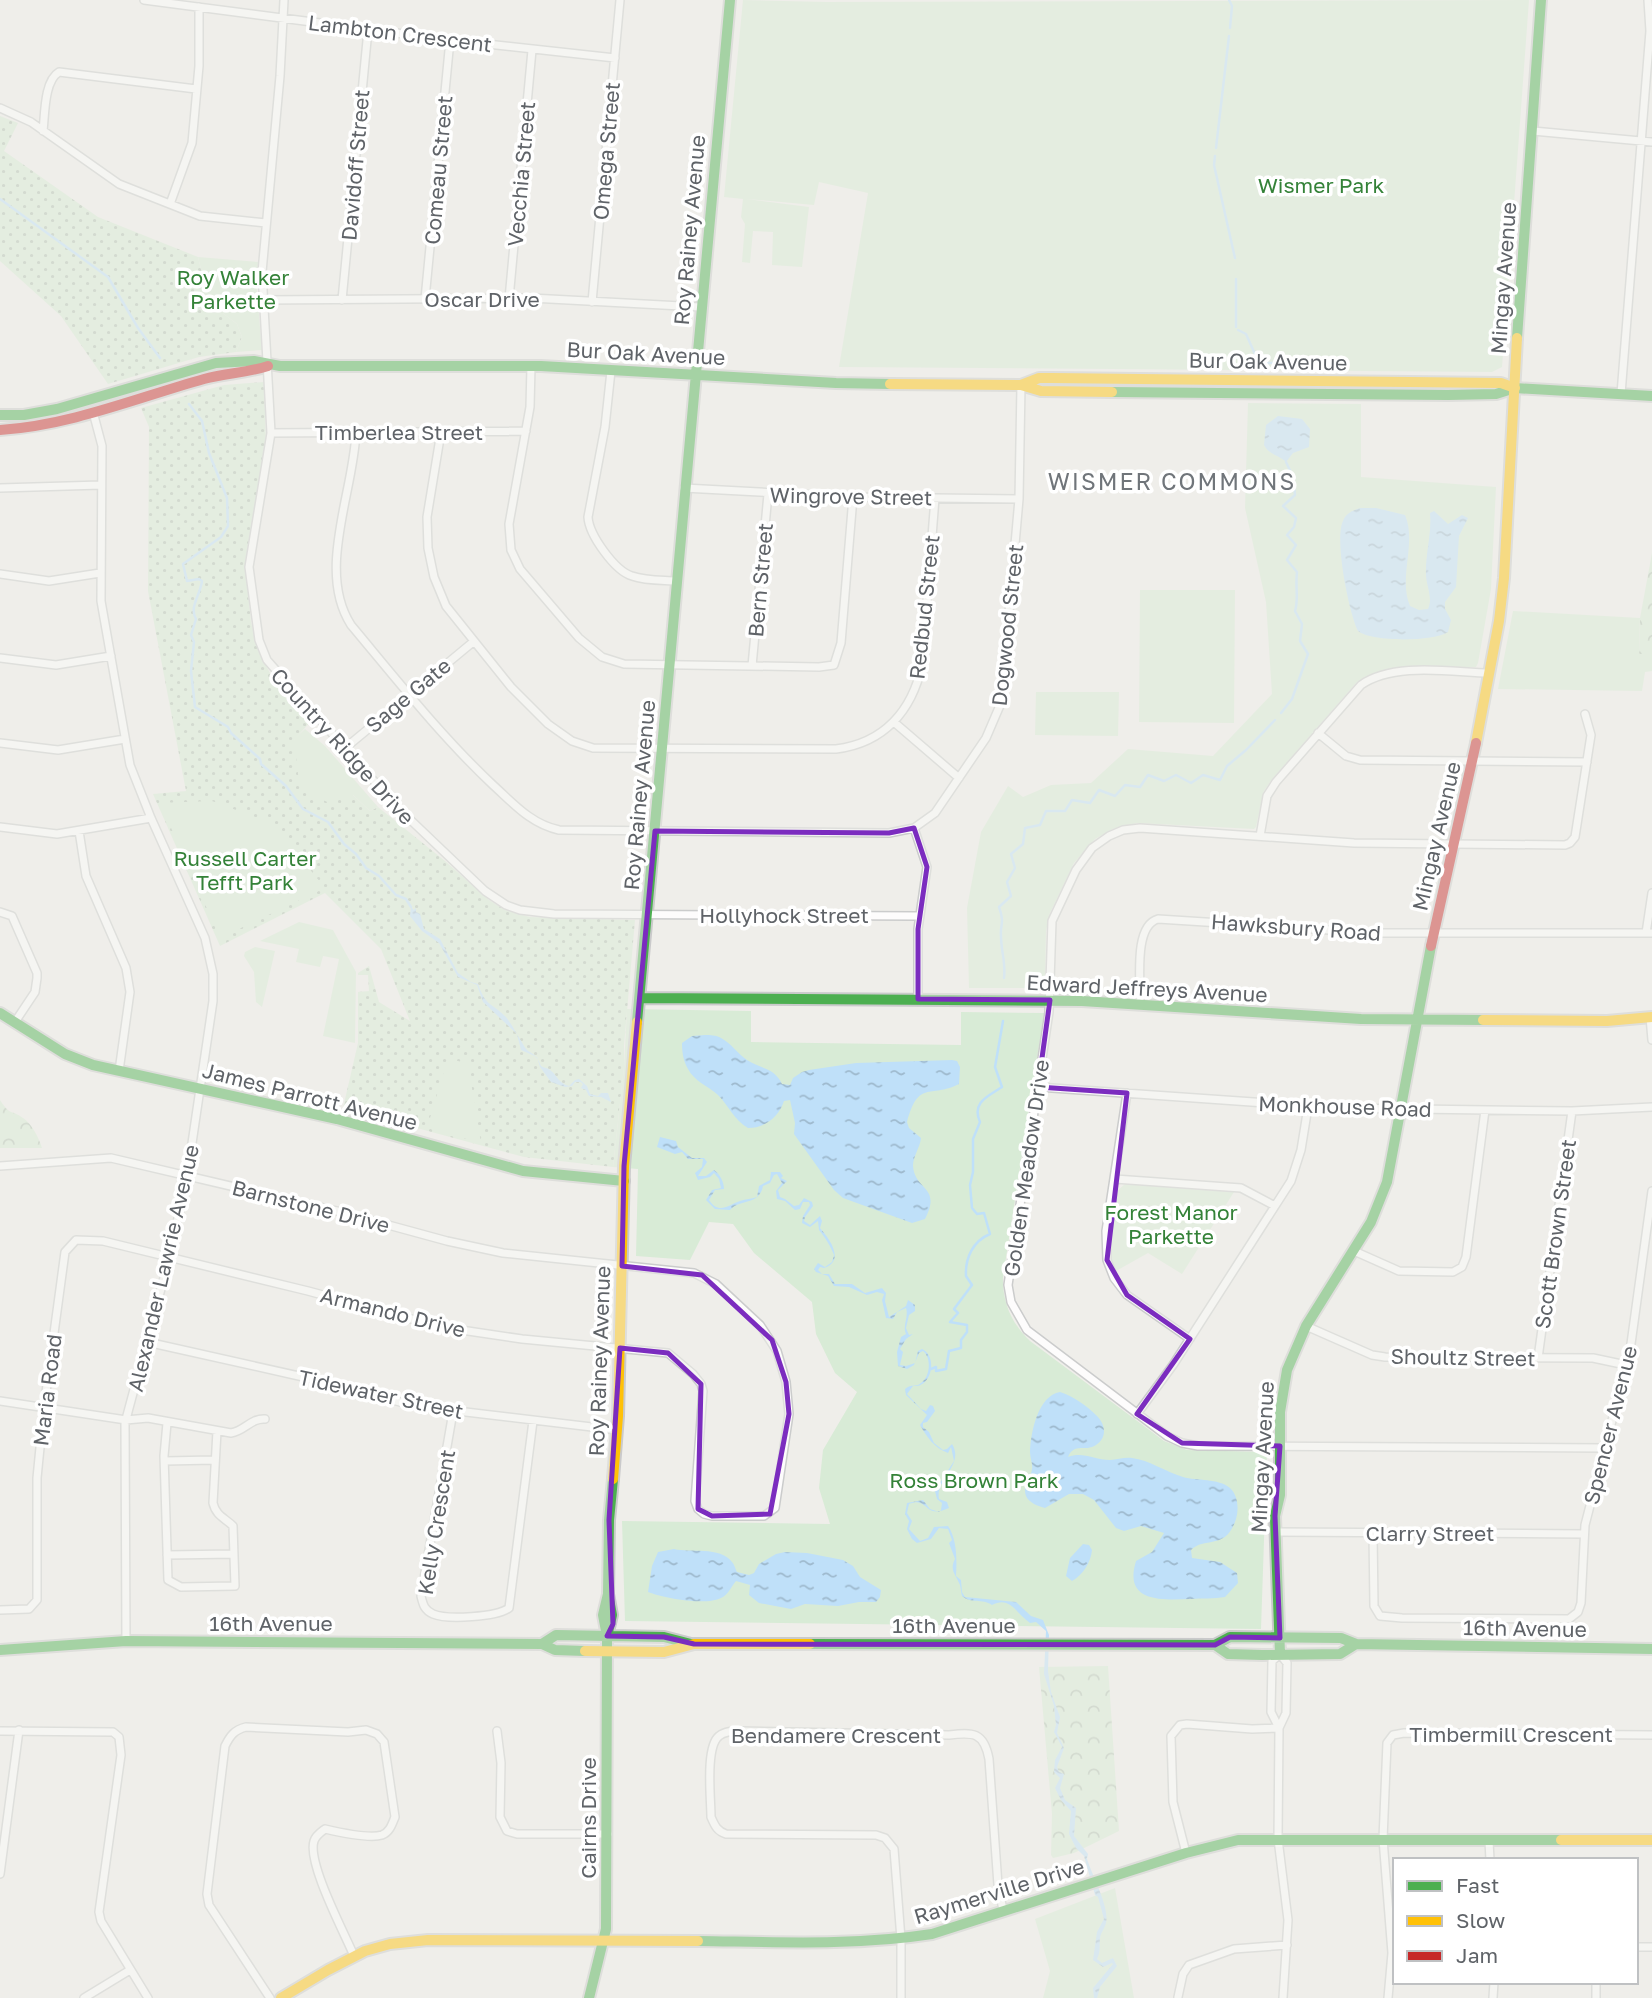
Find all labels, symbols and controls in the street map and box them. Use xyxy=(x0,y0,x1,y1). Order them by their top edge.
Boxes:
street label: Lambton Crescent xyxy=(307,9,493,57)
street label: Omega Street xyxy=(587,81,625,221)
street label: Davidoff Street xyxy=(335,88,375,242)
street label: Comeau Street xyxy=(419,94,457,246)
street label: Vecchia Street xyxy=(502,100,540,248)
street label: Roy Rainey Avenue xyxy=(668,134,710,326)
park label: Wismer Park xyxy=(1258,172,1384,198)
street label: Mingay Avenue xyxy=(1485,201,1521,355)
park label: Roy Walker Parkette xyxy=(177,264,289,314)
street label: Oscar Drive xyxy=(424,286,540,312)
street label: Bur Oak Avenue xyxy=(566,336,726,370)
street label: Bur Oak Avenue xyxy=(1188,347,1348,375)
street label: Timberlea Street xyxy=(315,419,483,445)
district label: WISMER COMMONS xyxy=(1048,467,1296,495)
street label: Wingrove Street xyxy=(769,482,933,510)
street label: Bern Street xyxy=(742,522,778,638)
street label: Redbud Street xyxy=(903,533,945,681)
street label: Dogwood Street xyxy=(986,543,1028,707)
street label: Sage Gate xyxy=(360,652,456,738)
street label: Country Ridge Drive xyxy=(266,662,420,830)
street label: Roy Rainey Avenue xyxy=(618,699,660,891)
street label: Mingay Avenue xyxy=(1406,759,1466,913)
park label: Russell Carter Tefft Park xyxy=(173,845,317,895)
street label: Hollyhock Street xyxy=(699,902,869,928)
street label: Hawksbury Road xyxy=(1210,908,1382,946)
street label: Edward Jeffreys Avenue xyxy=(1026,969,1268,1007)
street label: James Parrott Avenue xyxy=(200,1057,420,1135)
street label: Golden Meadow Drive xyxy=(998,1058,1054,1278)
street label: Monkhouse Road xyxy=(1258,1090,1432,1122)
street label: Scott Brown Street xyxy=(1529,1138,1581,1330)
street label: Alexander Lawrie Avenue xyxy=(122,1142,204,1394)
street label: Barnstone Drive xyxy=(229,1174,393,1238)
park label: Forest Manor Parkette xyxy=(1104,1199,1238,1249)
street label: Roy Rainey Avenue xyxy=(583,1265,615,1457)
street label: Armando Drive xyxy=(318,1281,468,1343)
street label: Maria Road xyxy=(27,1333,67,1447)
street label: Shoultz Street xyxy=(1390,1343,1536,1371)
street label: Spencer Avenue xyxy=(1578,1343,1642,1507)
street label: Tidewater Street xyxy=(296,1364,466,1424)
street label: Mingay Avenue xyxy=(1245,1380,1279,1534)
street label: Kelly Crescent xyxy=(412,1448,460,1596)
park label: Ross Brown Park xyxy=(889,1467,1059,1493)
street label: Clarry Street xyxy=(1365,1520,1495,1546)
street label: 16th Avenue xyxy=(209,1610,333,1636)
street label: 16th Avenue xyxy=(892,1612,1016,1638)
street label: 16th Avenue xyxy=(1463,1614,1587,1642)
street label: Timbermill Crescent xyxy=(1409,1721,1613,1747)
street label: Bendamere Crescent xyxy=(731,1722,941,1748)
street label: Cairns Drive xyxy=(575,1757,601,1879)
street label: Raymerville Drive xyxy=(911,1853,1087,1929)
legend xyxy=(1393,1858,1638,1984)
text: Fast xyxy=(1456,1872,1499,1898)
text: Slow xyxy=(1456,1907,1505,1933)
text: Jam xyxy=(1456,1942,1498,1968)

